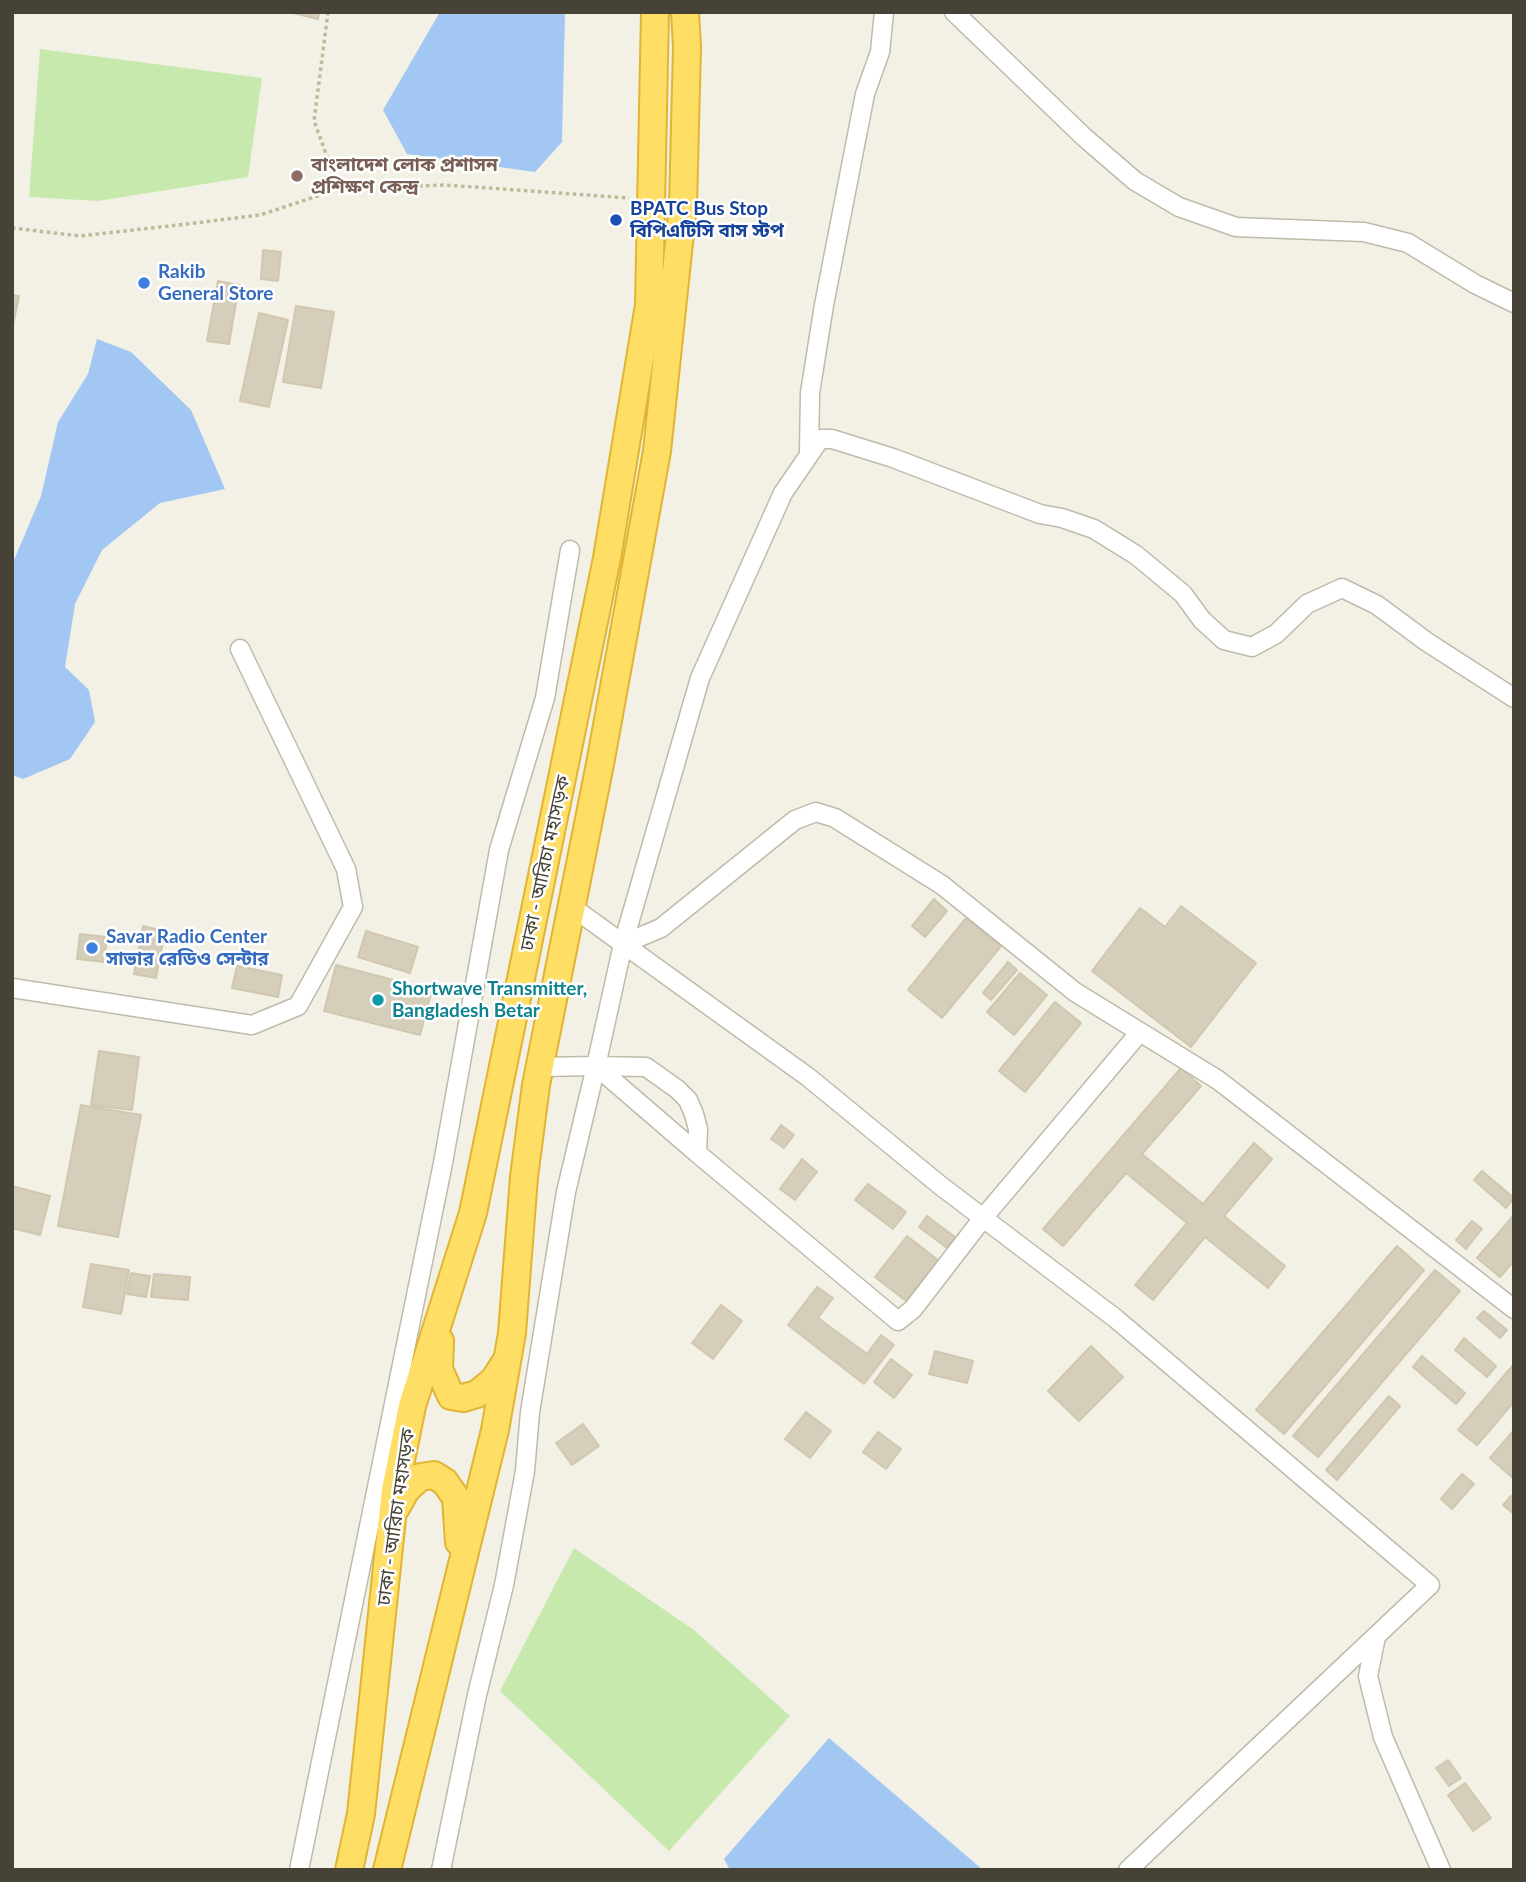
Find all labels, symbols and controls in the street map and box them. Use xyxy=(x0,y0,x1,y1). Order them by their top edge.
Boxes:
place label: বাংলাদেশ লোক প্রশাসন প্রশিক্ষণ কেন্দ্র xyxy=(311,154,498,198)
marker: বাংলাদেশ লোক প্রশাসন প্রশিক্ষণ কেন্দ্র xyxy=(289,168,305,184)
place label: BPATC Bus Stop বিপিএটিসি বাস স্টপ xyxy=(630,198,784,242)
marker: BPATC Bus Stop বিপিএটিসি বাস স্টপ xyxy=(608,212,624,228)
place label: Rakib General Store xyxy=(158,261,274,305)
marker: Rakib General Store xyxy=(136,275,152,291)
street label: ঢাকা - আরিচা মহাসড়ক xyxy=(515,773,575,953)
place label: Savar Radio Center সাভার রেডিও সেন্টার xyxy=(106,926,269,970)
marker: Savar Radio Center সাভার রেডিও সেন্টার xyxy=(84,940,100,956)
place label: Shortwave Transmitter, Bangladesh Betar xyxy=(392,978,587,1022)
marker: Shortwave Transmitter, Bangladesh Betar xyxy=(370,992,386,1008)
street label: ঢাকা - আরিচা মহাসড়ক xyxy=(372,1427,420,1607)

